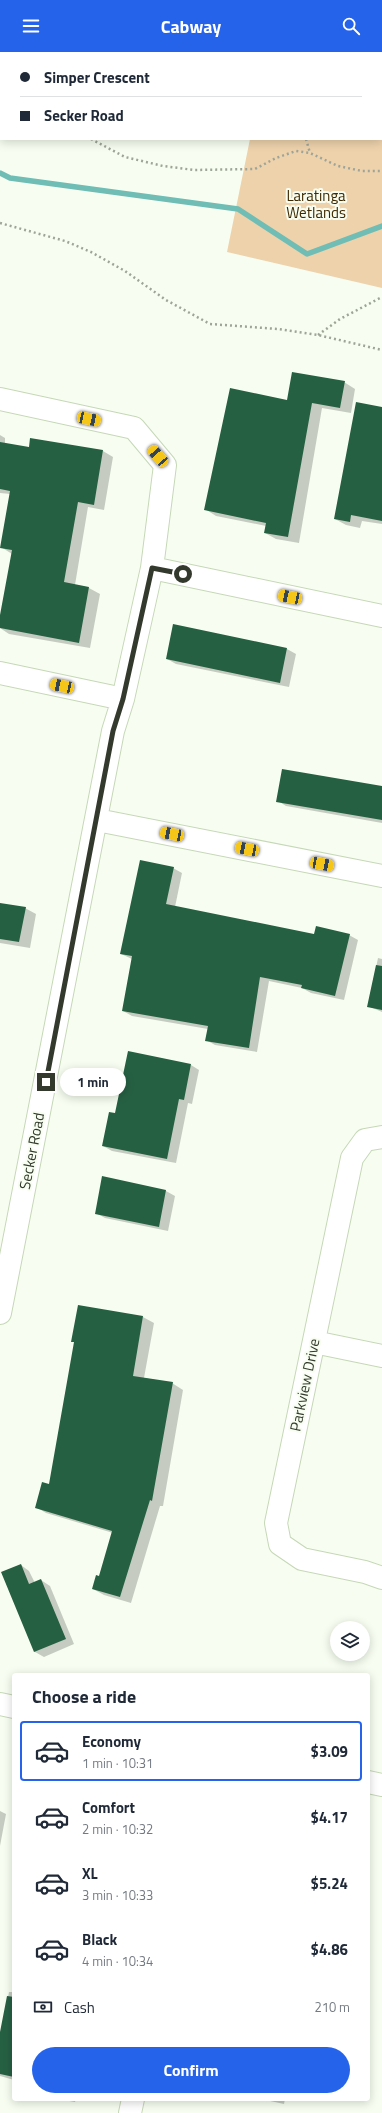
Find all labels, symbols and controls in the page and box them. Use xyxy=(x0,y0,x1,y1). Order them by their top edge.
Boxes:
text: Cabway xyxy=(161,13,221,40)
icon: menu xyxy=(20,15,42,37)
icon: search xyxy=(340,15,362,37)
text: Simper Crescent xyxy=(44,66,150,89)
text: Secker Road xyxy=(44,104,124,127)
park label: Laratinga Wetlands xyxy=(286,184,346,224)
car xyxy=(76,411,102,427)
car xyxy=(146,443,170,469)
route start xyxy=(174,565,192,583)
car xyxy=(277,589,303,605)
car xyxy=(49,678,75,694)
car xyxy=(159,826,185,842)
car xyxy=(234,841,260,857)
car xyxy=(309,856,335,872)
callout: 1 min xyxy=(60,1068,126,1096)
text: 1 min xyxy=(77,1072,109,1092)
route end xyxy=(37,1073,55,1091)
street label: Secker Road xyxy=(13,1111,50,1191)
street label: Parkview Drive xyxy=(283,1336,326,1433)
map controls xyxy=(330,1621,370,1661)
button: layers xyxy=(330,1621,370,1661)
text: Choose a ride xyxy=(32,1683,136,1710)
text: Economy xyxy=(82,1730,141,1753)
icon: car xyxy=(34,1733,70,1769)
text: $3.09 xyxy=(311,1740,348,1763)
text: 1 min · 10:31 xyxy=(82,1753,153,1773)
text: Comfort xyxy=(82,1796,135,1819)
icon: car xyxy=(34,1799,70,1835)
text: $4.17 xyxy=(311,1806,348,1829)
text: 2 min · 10:32 xyxy=(82,1819,153,1839)
text: XL xyxy=(82,1862,98,1885)
icon: car xyxy=(34,1865,70,1901)
text: $5.24 xyxy=(311,1872,348,1895)
text: 3 min · 10:33 xyxy=(82,1885,153,1905)
text: Black xyxy=(82,1928,117,1951)
icon: car xyxy=(34,1931,70,1967)
text: $4.86 xyxy=(311,1938,348,1961)
text: 4 min · 10:34 xyxy=(82,1951,153,1971)
icon: cash xyxy=(32,1996,54,2018)
text: Cash xyxy=(64,1996,95,2019)
text: 210 m xyxy=(314,1997,350,2017)
button: Confirm xyxy=(32,2047,350,2093)

